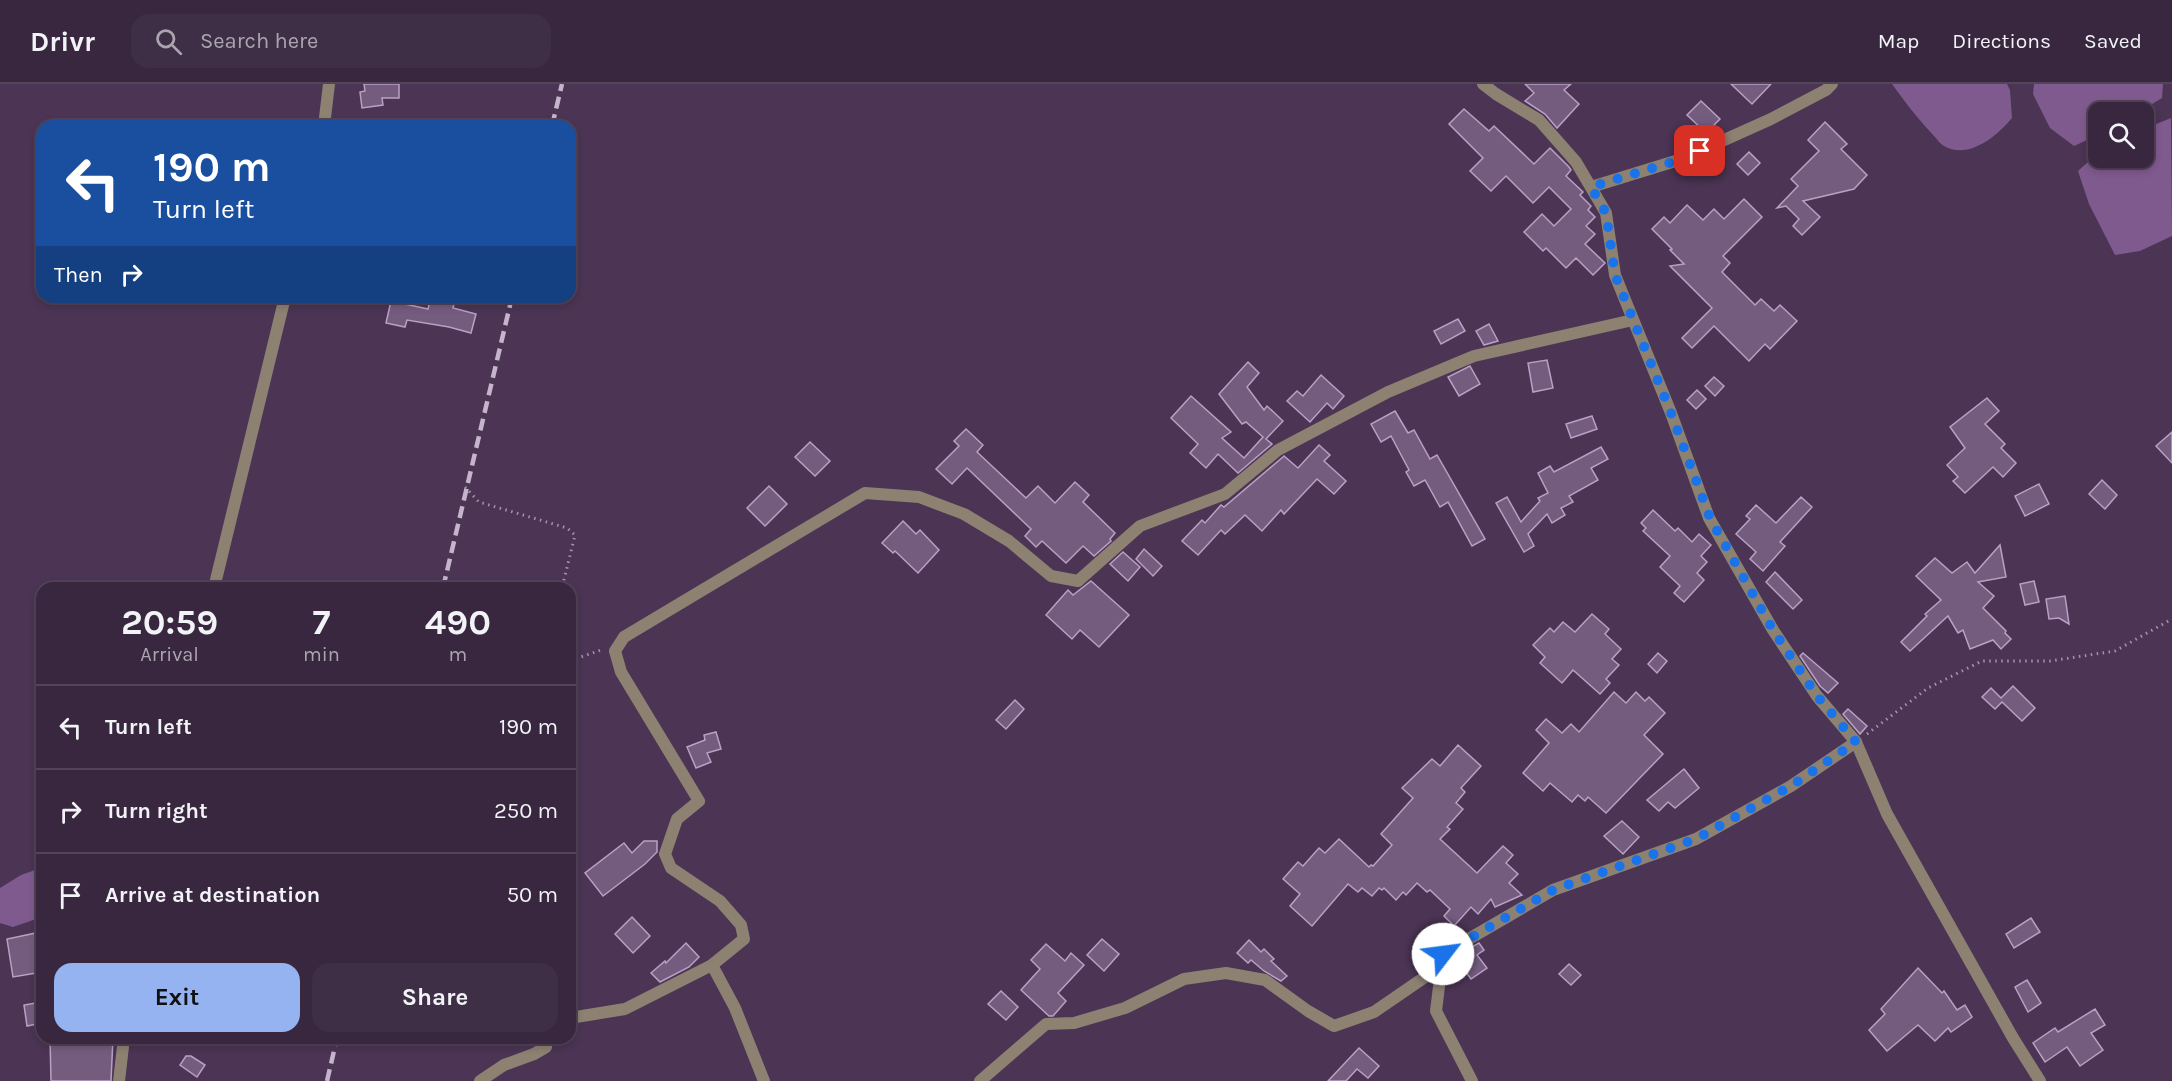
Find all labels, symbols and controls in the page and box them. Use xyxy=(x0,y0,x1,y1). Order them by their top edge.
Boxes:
search box xyxy=(131,14,551,68)
text: Drivr xyxy=(30,25,95,58)
icon: search xyxy=(152,25,185,58)
text: Search here xyxy=(200,28,318,54)
text: Map xyxy=(1878,29,1919,53)
text: Directions xyxy=(1952,29,2051,53)
text: Saved xyxy=(2084,29,2142,53)
map controls xyxy=(2088,102,2154,168)
button: search xyxy=(2088,102,2154,168)
pin xyxy=(1674,125,1725,176)
icon: arrive xyxy=(1683,134,1716,167)
text: 190 m xyxy=(153,142,271,192)
icon: left xyxy=(54,144,132,222)
text: Turn left xyxy=(153,193,254,225)
icon: right xyxy=(115,258,148,291)
text: Then xyxy=(54,262,103,288)
text: 20:59 xyxy=(121,601,218,643)
text: 7 xyxy=(313,601,330,643)
text: 490 xyxy=(425,601,491,643)
text: Arrival xyxy=(140,643,199,666)
text: min xyxy=(303,643,340,666)
text: m xyxy=(449,643,467,666)
icon: left xyxy=(54,711,87,744)
text: Turn left xyxy=(105,714,192,740)
text: 190 m xyxy=(499,714,558,740)
icon: right xyxy=(54,795,87,828)
text: Turn right xyxy=(105,798,208,824)
text: 250 m xyxy=(494,798,558,824)
icon: arrive xyxy=(54,879,87,912)
text: Arrive at destination xyxy=(105,882,320,908)
text: 50 m xyxy=(507,882,558,908)
position arrow xyxy=(1411,922,1475,986)
button: Exit xyxy=(54,963,300,1032)
button: Share xyxy=(312,963,558,1032)

